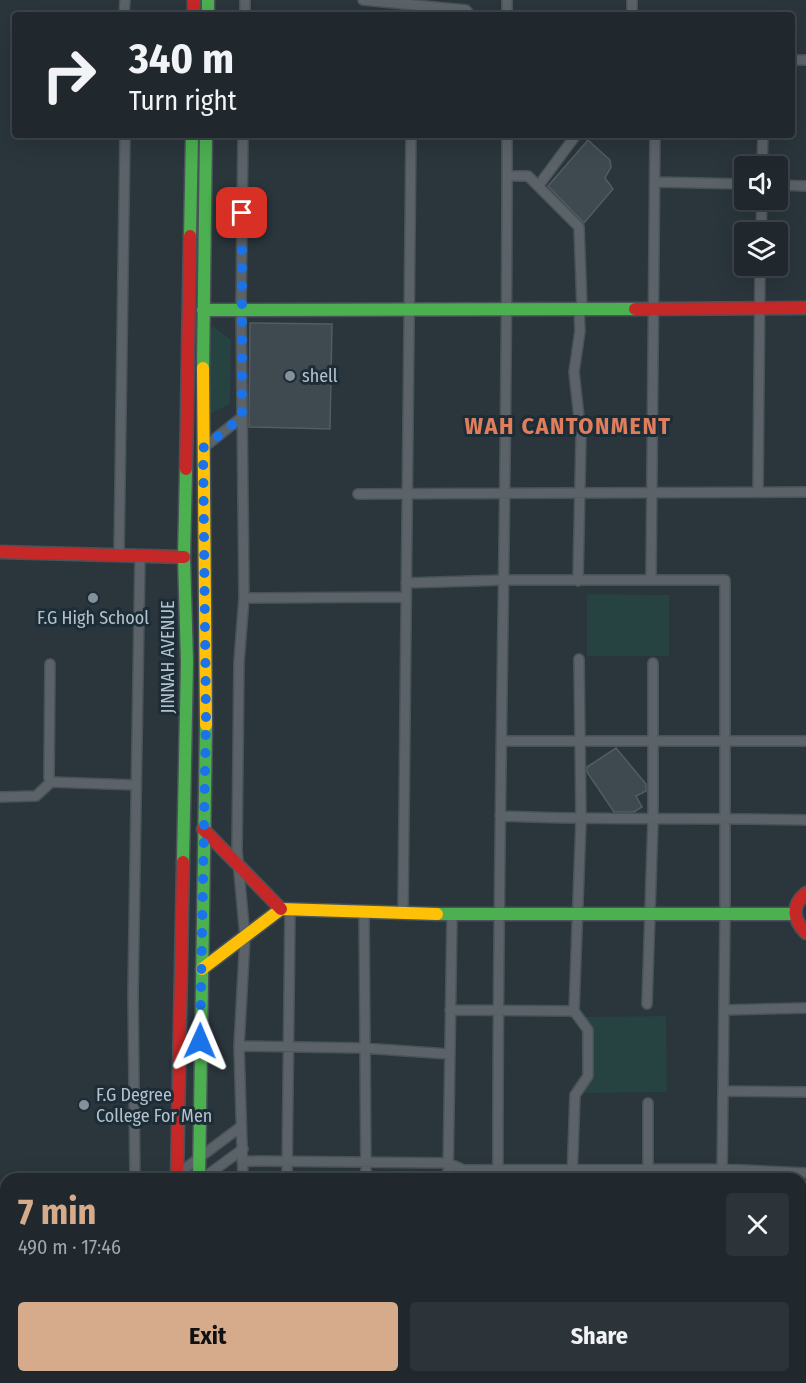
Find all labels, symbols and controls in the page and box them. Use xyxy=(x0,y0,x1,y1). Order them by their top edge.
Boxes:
text: 340 m xyxy=(129,34,234,84)
icon: right xyxy=(30,36,108,114)
text: Turn right xyxy=(129,85,237,117)
map controls xyxy=(734,156,788,276)
button: sound xyxy=(734,156,788,210)
pin xyxy=(216,187,267,238)
icon: arrive xyxy=(225,196,258,229)
button: layers xyxy=(734,222,788,276)
place label: shell xyxy=(302,365,338,387)
marker: shell xyxy=(283,369,297,383)
district label: WAH CANTONMENT xyxy=(464,412,672,440)
marker: F.G High School xyxy=(86,591,100,605)
street label: JINNAH AVENUE xyxy=(157,601,179,713)
place label: F.G High School xyxy=(37,607,149,629)
position arrow xyxy=(168,1009,232,1073)
place label: F.G Degree College For Men xyxy=(96,1084,212,1127)
marker: F.G Degree College For Men xyxy=(77,1098,91,1112)
text: 7 min xyxy=(18,1190,96,1234)
button: close xyxy=(726,1193,789,1256)
text: 490 m · 17:46 xyxy=(18,1235,121,1259)
button: Exit xyxy=(18,1302,398,1371)
button: Share xyxy=(410,1302,789,1371)

